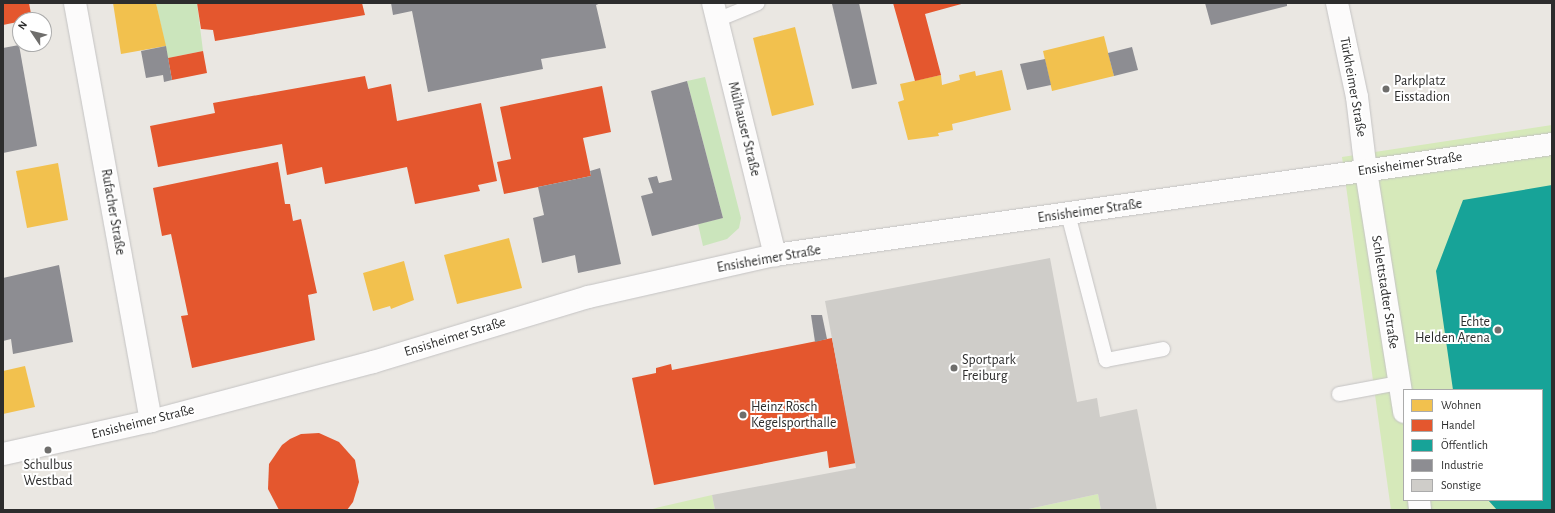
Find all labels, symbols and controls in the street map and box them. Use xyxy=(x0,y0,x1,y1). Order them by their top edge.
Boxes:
north arrow xyxy=(12,12,52,52)
text: N xyxy=(16,19,29,32)
street label: Türkheimer Straße xyxy=(1336,36,1370,138)
place label: Parkplatz Eisstadion xyxy=(1394,73,1450,106)
street label: Mülhauser Straße xyxy=(724,80,764,178)
marker: Parkplatz Eisstadion xyxy=(1381,84,1391,94)
street label: Ensisheimer Straße xyxy=(1357,148,1463,180)
street label: Rufacher Straße xyxy=(97,168,129,256)
street label: Ensisheimer Straße xyxy=(1037,195,1143,227)
street label: Schlettstadter Straße xyxy=(1368,234,1402,350)
street label: Ensisheimer Straße xyxy=(716,242,822,276)
street label: Ensisheimer Straße xyxy=(402,314,508,360)
place label: Echte Helden Arena xyxy=(1415,314,1490,346)
marker: Echte Helden Arena xyxy=(1493,325,1503,335)
place label: Sportpark Freiburg xyxy=(962,352,1016,384)
marker: Sportpark Freiburg xyxy=(949,363,959,373)
legend xyxy=(1403,389,1543,501)
place label: Heinz Rösch Kegelsporthalle xyxy=(751,399,837,432)
text: Wohnen xyxy=(1441,399,1481,411)
street label: Ensisheimer Straße xyxy=(90,401,196,443)
marker: Heinz Rösch Kegelsporthalle xyxy=(738,410,748,420)
text: Handel xyxy=(1441,419,1475,431)
text: Öffentlich xyxy=(1441,439,1488,451)
marker: Schulbus Westbad xyxy=(43,445,53,455)
place label: Schulbus Westbad xyxy=(23,457,73,490)
text: Industrie xyxy=(1441,459,1483,471)
text: Sonstige xyxy=(1441,479,1481,491)

